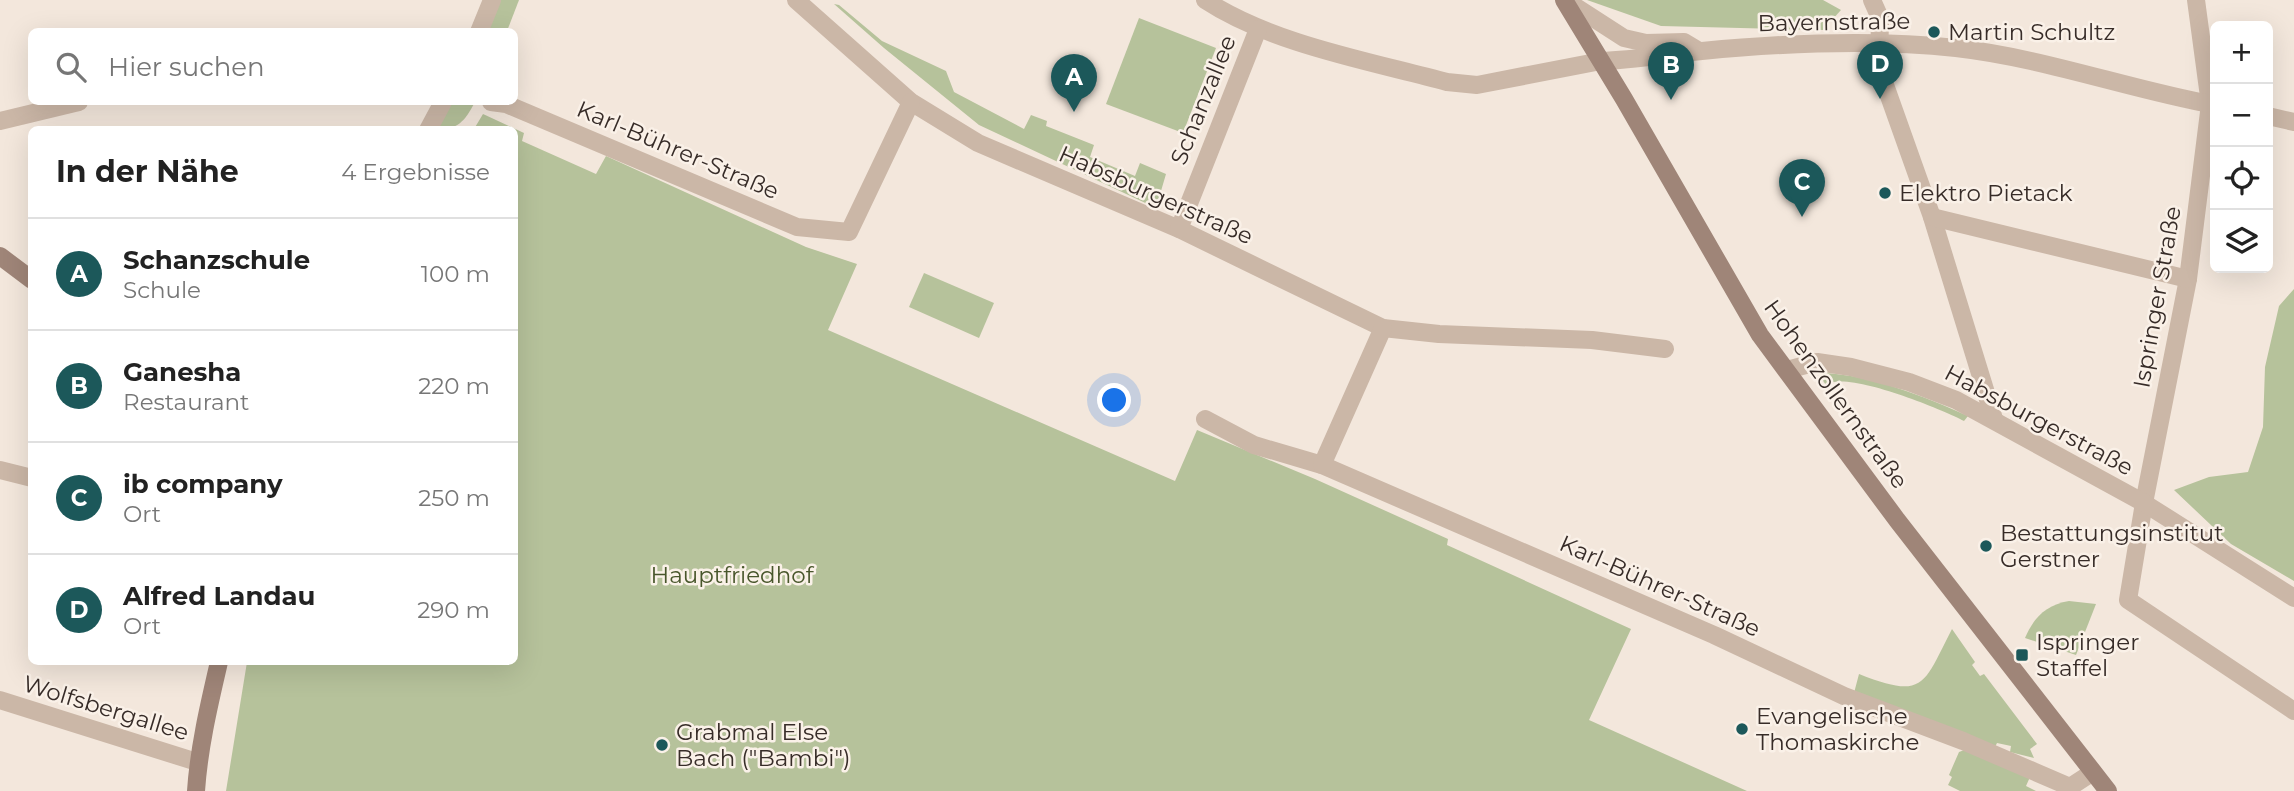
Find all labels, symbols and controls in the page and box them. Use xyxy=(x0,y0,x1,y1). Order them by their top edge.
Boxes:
street label: Bayernstraße xyxy=(1757,7,1911,37)
place label: Martin Schultz xyxy=(1948,18,2115,46)
map controls xyxy=(2210,21,2273,273)
button: + xyxy=(2210,21,2273,84)
marker: Martin Schultz xyxy=(1926,24,1942,40)
search box xyxy=(28,28,518,105)
street label: Schanzallee xyxy=(1164,31,1242,169)
pin: D xyxy=(1857,41,1903,99)
pin: B xyxy=(1648,42,1694,100)
icon: search xyxy=(52,48,90,86)
text: Hier suchen xyxy=(108,51,265,83)
pin: A xyxy=(1051,54,1097,112)
button: − xyxy=(2210,84,2273,147)
street label: Karl-Bührer-Straße xyxy=(573,95,783,205)
street label: Habsburgerstraße xyxy=(1055,140,1257,250)
button: locate xyxy=(2210,147,2273,210)
text: In der Nähe xyxy=(56,153,239,190)
text: 4 Ergebnisse xyxy=(341,158,490,186)
pin: C xyxy=(1779,159,1825,217)
place label: Elektro Pietack xyxy=(1899,179,2073,207)
marker: Elektro Pietack xyxy=(1877,185,1893,201)
street label: Ispringer Straße xyxy=(2127,204,2187,390)
button: layers xyxy=(2210,210,2273,273)
text: Schanzschule xyxy=(123,244,310,276)
text: A xyxy=(70,260,88,288)
text: 100 m xyxy=(421,260,490,288)
text: Schule xyxy=(123,276,201,304)
street label: Hohenzollernstraße xyxy=(1758,294,1914,494)
text: Ganesha xyxy=(123,356,241,388)
street label: Habsburgerstraße xyxy=(1940,358,2138,482)
text: B xyxy=(70,372,88,400)
text: 220 m xyxy=(418,372,490,400)
your location xyxy=(1097,383,1131,417)
text: Restaurant xyxy=(123,388,249,416)
text: ib company xyxy=(123,468,283,500)
text: C xyxy=(71,484,87,512)
text: 250 m xyxy=(418,484,490,512)
text: Ort xyxy=(123,500,161,528)
place label: Bestattungsinstitut Gerstner xyxy=(2000,519,2224,573)
street label: Karl-Bührer-Straße xyxy=(1555,529,1765,643)
marker: Bestattungsinstitut Gerstner xyxy=(1978,538,1994,554)
park label: Hauptfriedhof xyxy=(651,561,815,589)
text: Alfred Landau xyxy=(123,580,315,612)
text: D xyxy=(70,596,89,624)
text: 290 m xyxy=(417,596,490,624)
text: Ort xyxy=(123,612,161,640)
place label: Ispringer Staffel xyxy=(2036,628,2139,682)
marker: Ispringer Staffel xyxy=(2014,647,2030,663)
street label: Wolfsbergallee xyxy=(20,669,192,747)
place label: Evangelische Thomaskirche xyxy=(1756,702,1919,756)
place label: Grabmal Else Bach ("Bambi") xyxy=(676,718,851,772)
marker: Evangelische Thomaskirche xyxy=(1734,721,1750,737)
marker: Grabmal Else Bach ("Bambi") xyxy=(654,737,670,753)

